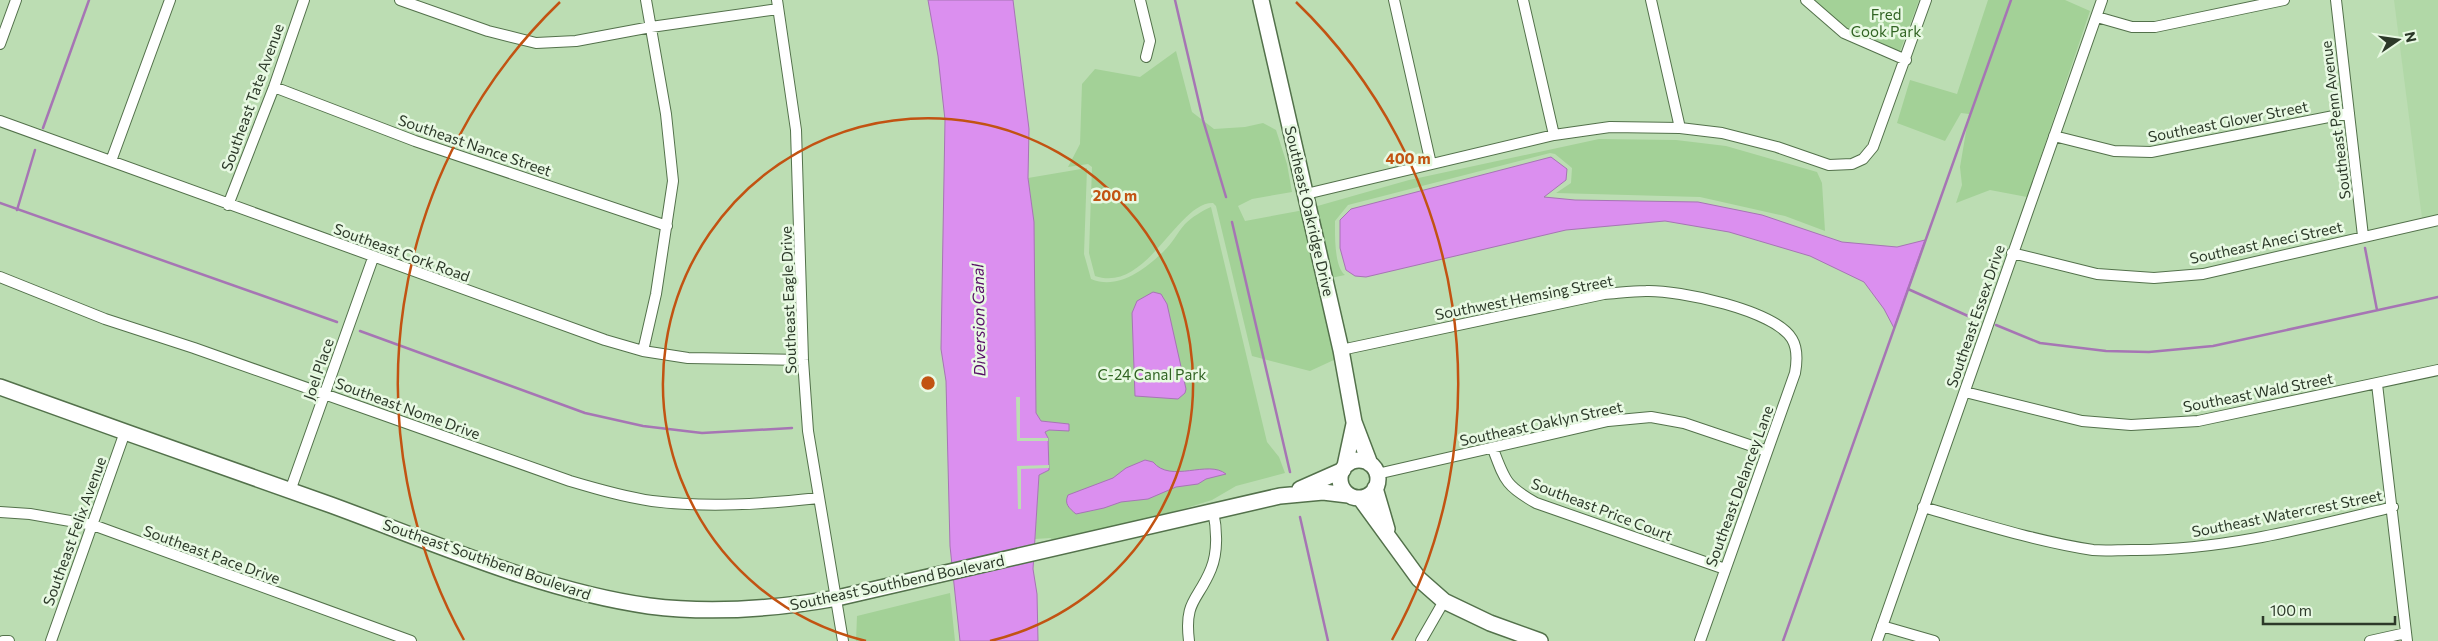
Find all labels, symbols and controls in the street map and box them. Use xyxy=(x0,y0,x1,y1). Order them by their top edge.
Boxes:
park label: Fred Cook Park xyxy=(1851,5,1921,40)
north arrow xyxy=(2373,15,2423,65)
street label: Southeast Tate Avenue xyxy=(217,21,287,173)
text: N xyxy=(2402,30,2421,44)
street label: Southeast Penn Avenue xyxy=(2316,40,2354,200)
street label: Southeast Glover Street xyxy=(2146,97,2310,145)
street label: Southeast Nance Street xyxy=(396,110,554,180)
street label: Southeast Oakridge Drive xyxy=(1282,124,1338,298)
text: 400 m xyxy=(1385,149,1431,167)
text: 200 m xyxy=(1093,186,1137,204)
street label: Southeast Aneci Street xyxy=(2188,217,2344,267)
street label: Southeast Cork Road xyxy=(331,219,473,285)
street label: Southeast Eagle Drive xyxy=(776,226,800,374)
street label: Southeast Essex Drive xyxy=(1942,242,2008,390)
water label: Diversion Canal xyxy=(968,263,988,376)
street label: Southwest Hemsing Street xyxy=(1433,271,1615,323)
street label: Joel Place xyxy=(299,336,337,402)
park label: C-24 Canal Park xyxy=(1098,365,1206,383)
street label: Southeast Wald Street xyxy=(2181,369,2335,415)
street label: Southeast Nome Drive xyxy=(333,373,483,443)
centre of rings xyxy=(919,374,937,392)
street label: Southeast Oaklyn Street xyxy=(1458,397,1624,449)
street label: Southeast Delancey Lane xyxy=(1701,403,1777,569)
street label: Southeast Felix Avenue xyxy=(39,454,109,608)
street label: Southeast Price Court xyxy=(1529,474,1675,544)
street label: Southeast Watercrest Street xyxy=(2190,486,2384,540)
street label: Southeast Southbend Boulevard xyxy=(381,515,593,603)
street label: Southeast Pace Drive xyxy=(141,521,283,587)
street label: Southeast Southbend Boulevard xyxy=(788,550,1006,614)
scale bar xyxy=(2263,594,2396,626)
text: 100 m xyxy=(2270,601,2312,619)

